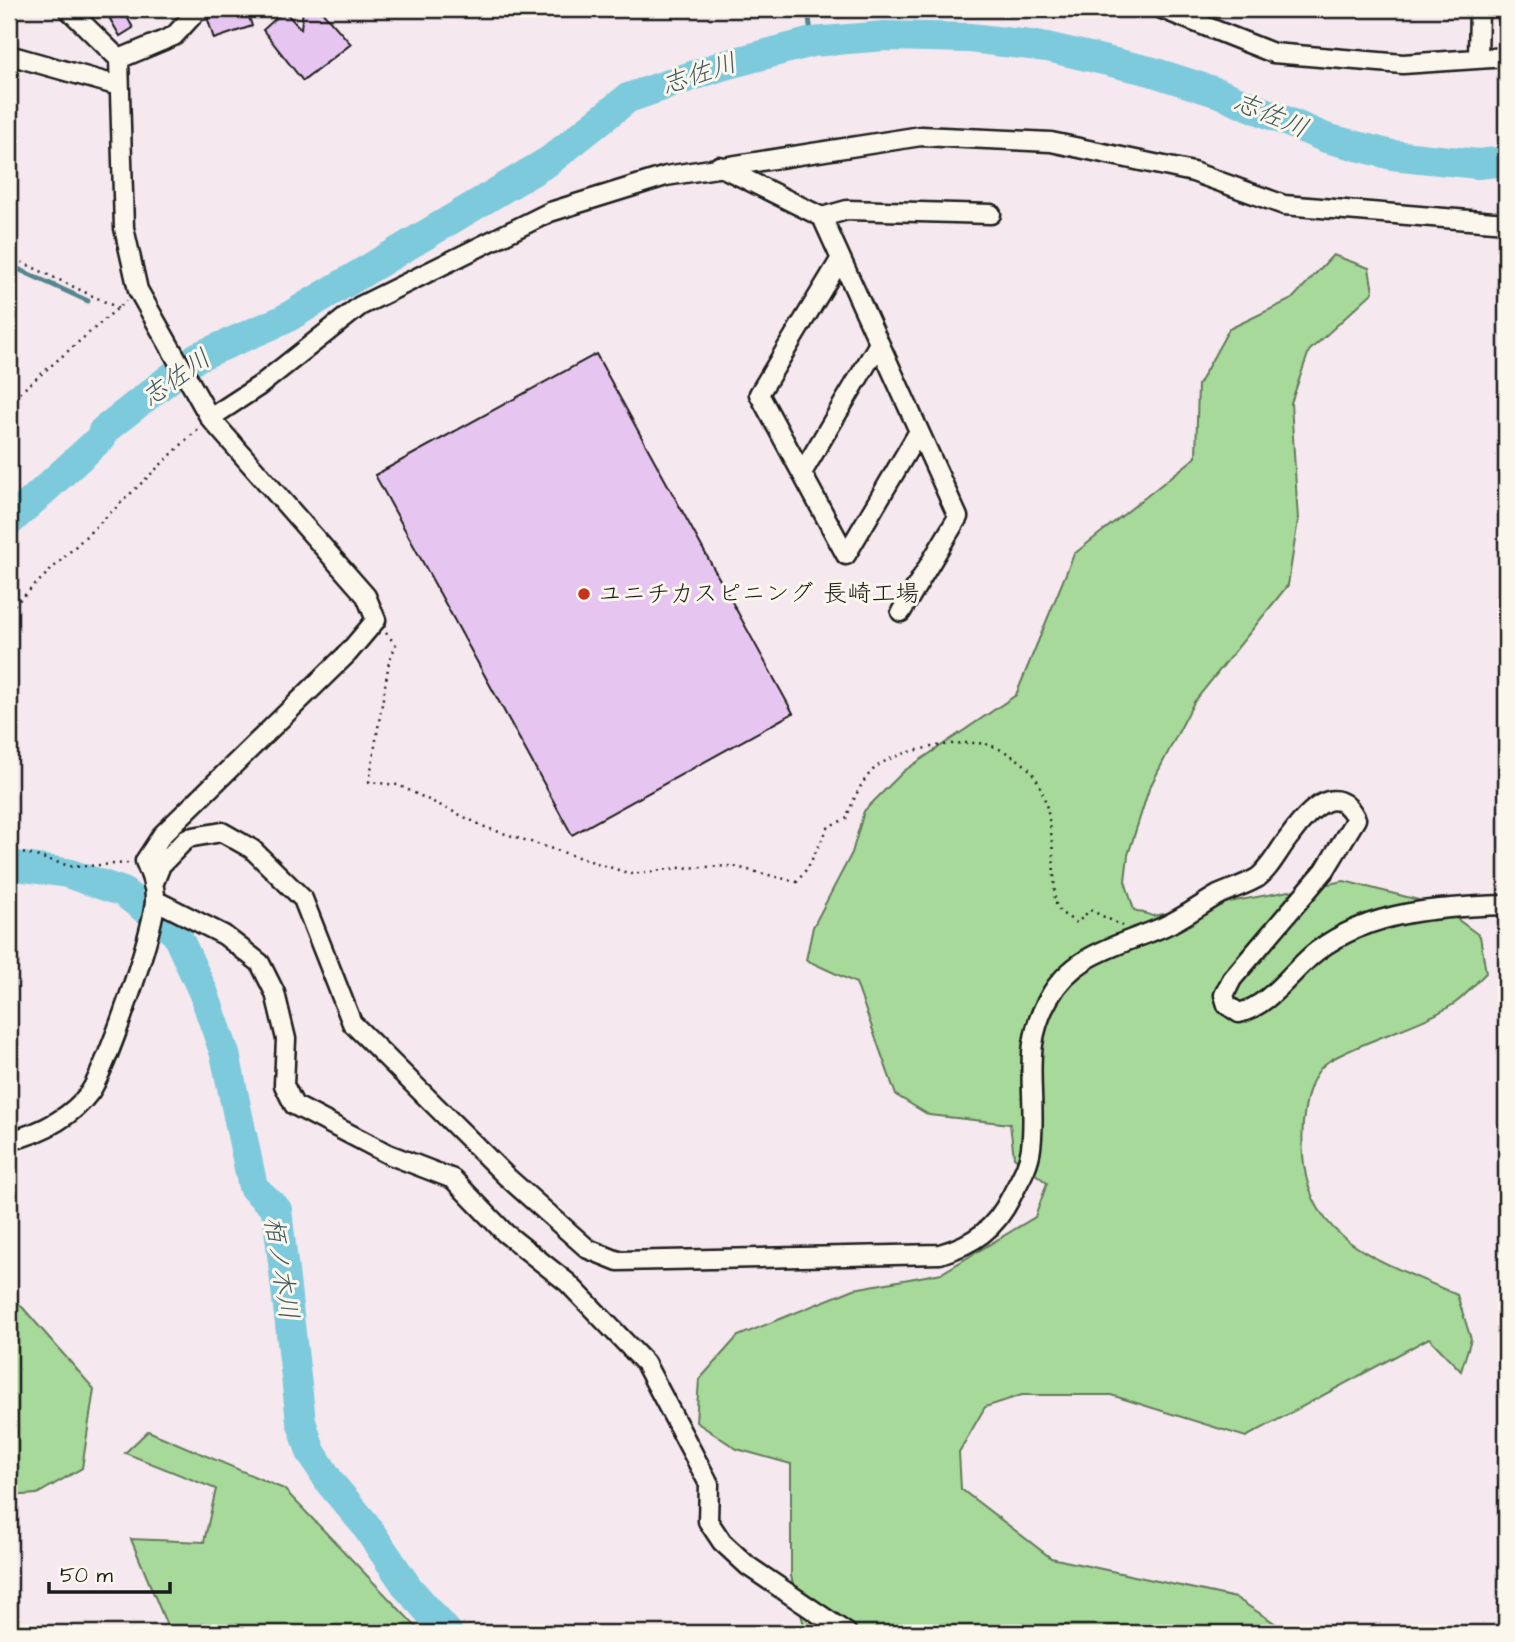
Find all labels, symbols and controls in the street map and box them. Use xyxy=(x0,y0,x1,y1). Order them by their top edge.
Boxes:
water label: 志佐川 xyxy=(656,45,742,103)
water label: 志佐川 xyxy=(1228,83,1314,147)
water label: 志佐川 xyxy=(134,341,218,415)
place label: ユニチカスピニング 長崎工場 xyxy=(598,577,919,611)
marker: ユニチカスピニング 長崎工場 xyxy=(576,586,592,602)
water label: 栢ノ木川 xyxy=(255,1214,307,1322)
scale bar xyxy=(49,1551,170,1595)
text: 50 m xyxy=(60,1561,114,1590)

